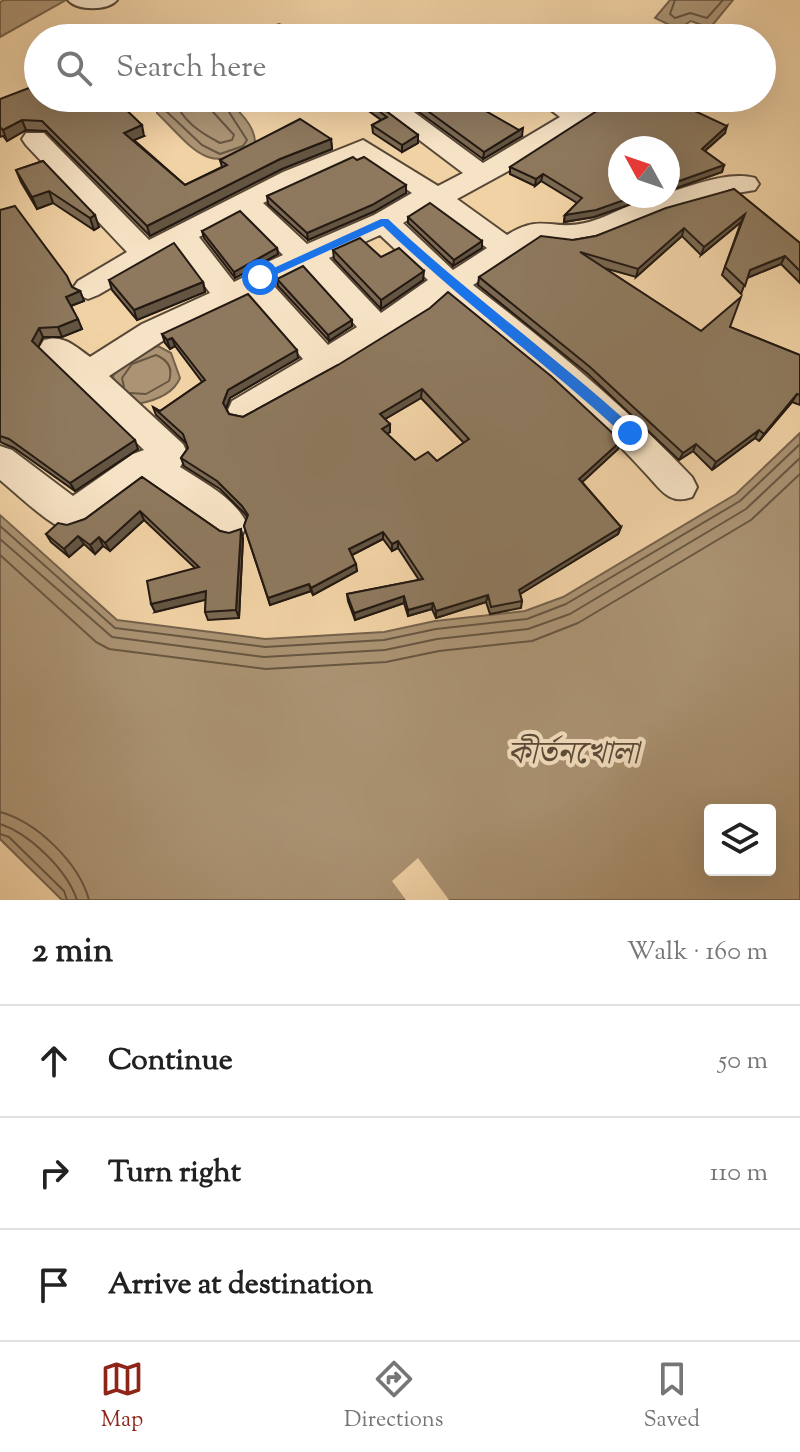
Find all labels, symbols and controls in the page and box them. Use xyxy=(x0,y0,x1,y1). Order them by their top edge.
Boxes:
search box xyxy=(24,24,776,112)
icon: search xyxy=(52,46,96,90)
text: Search here xyxy=(116,47,266,90)
north arrow xyxy=(608,136,680,208)
route start xyxy=(242,259,278,295)
route end xyxy=(612,415,648,451)
water label: কীর্তনখোলা xyxy=(508,732,642,778)
map controls xyxy=(704,804,776,876)
button: layers xyxy=(704,804,776,876)
text: 2 min xyxy=(32,928,113,977)
text: Walk · 160 m xyxy=(627,934,768,971)
icon: ahead xyxy=(32,1039,76,1083)
text: Continue xyxy=(108,1040,233,1083)
text: 50 m xyxy=(718,1043,768,1080)
icon: right xyxy=(32,1151,76,1195)
text: Turn right xyxy=(108,1152,241,1195)
text: 110 m xyxy=(710,1155,768,1192)
icon: arrive xyxy=(32,1263,76,1307)
text: Arrive at destination xyxy=(108,1264,373,1307)
tab: Map xyxy=(100,1357,144,1437)
tab: Directions xyxy=(344,1357,443,1437)
tab: Saved xyxy=(643,1357,700,1437)

